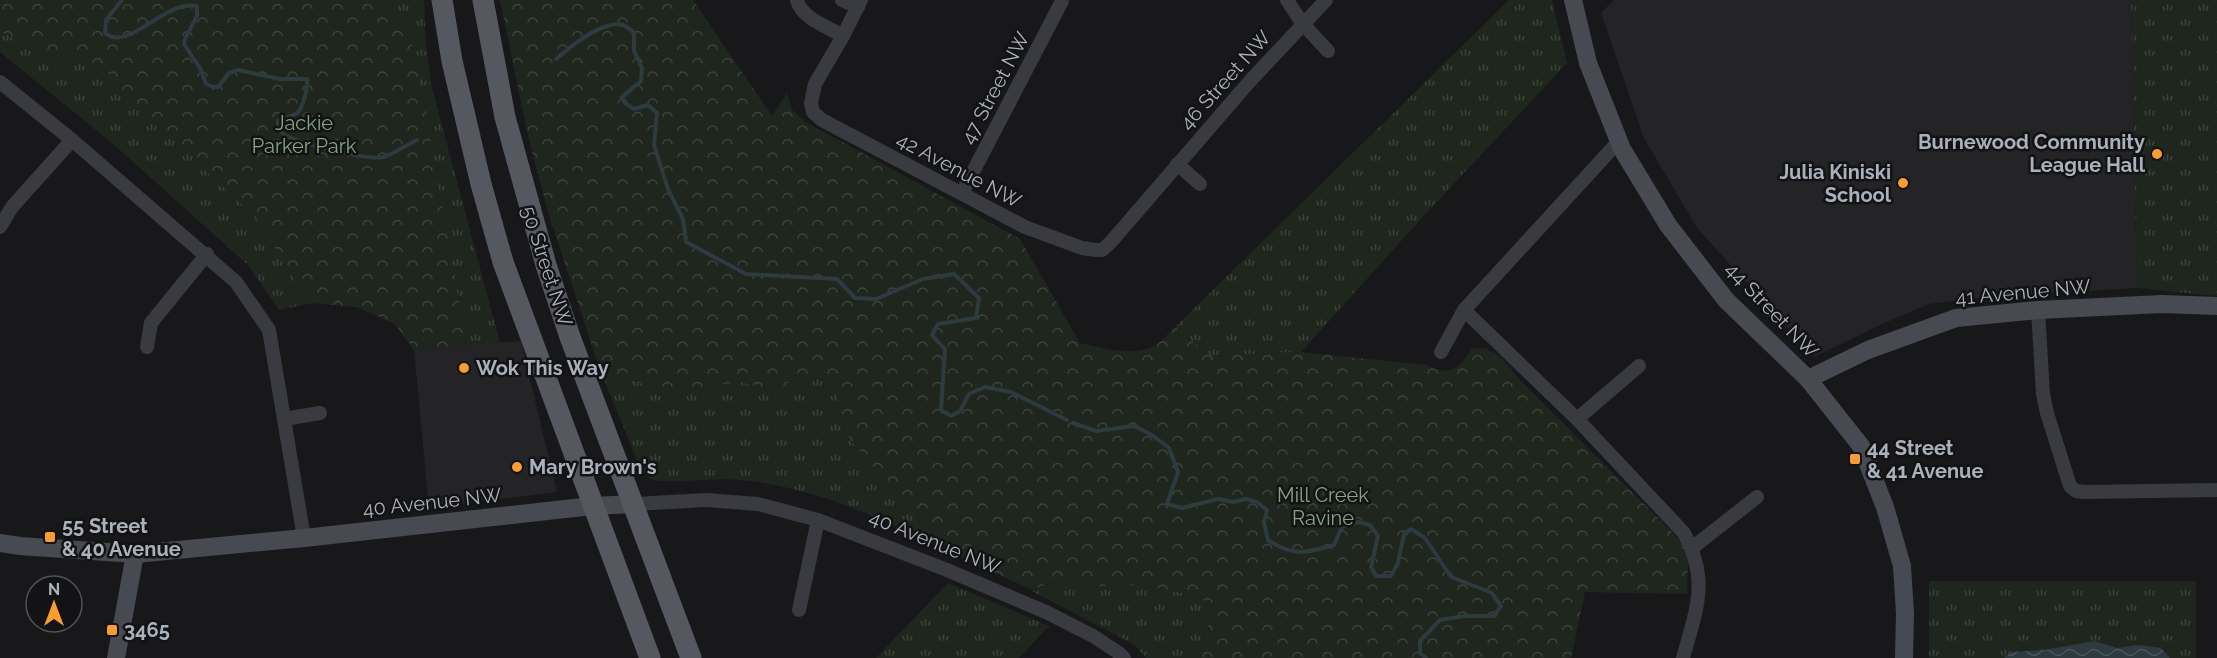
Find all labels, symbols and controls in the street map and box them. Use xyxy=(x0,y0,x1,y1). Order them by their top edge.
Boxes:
street label: 46 Street NW xyxy=(1174,25,1276,134)
street label: 47 Street NW xyxy=(955,28,1035,148)
park label: Jackie Parker Park xyxy=(252,111,357,158)
street label: 42 Avenue NW xyxy=(893,127,1025,213)
place label: Burnewood Community League Hall xyxy=(1918,130,2146,177)
marker: Burnewood Community League Hall xyxy=(2150,147,2164,161)
place label: Julia Kiniski School xyxy=(1779,160,1892,207)
marker: Julia Kiniski School xyxy=(1896,176,1910,190)
street label: 50 Street NW xyxy=(516,203,578,329)
street label: 44 Street NW xyxy=(1720,257,1824,363)
street label: 41 Avenue NW xyxy=(1954,274,2092,310)
place label: Wok This Way xyxy=(476,356,609,380)
marker: Wok This Way xyxy=(457,361,471,375)
place label: 44 Street & 41 Avenue xyxy=(1867,436,1983,483)
marker: 44 Street & 41 Avenue xyxy=(1848,452,1862,466)
place label: Mary Brown's xyxy=(529,455,657,479)
marker: Mary Brown's xyxy=(510,460,524,474)
street label: 40 Avenue NW xyxy=(361,483,503,521)
park label: Mill Creek Ravine xyxy=(1277,483,1369,530)
street label: 40 Avenue NW xyxy=(866,505,1004,579)
place label: 55 Street & 40 Avenue xyxy=(62,514,181,561)
marker: 55 Street & 40 Avenue xyxy=(43,530,57,544)
north arrow xyxy=(24,574,84,634)
text: N xyxy=(48,580,60,599)
place label: 3465 xyxy=(124,618,170,642)
marker: 3465 xyxy=(105,623,119,637)

